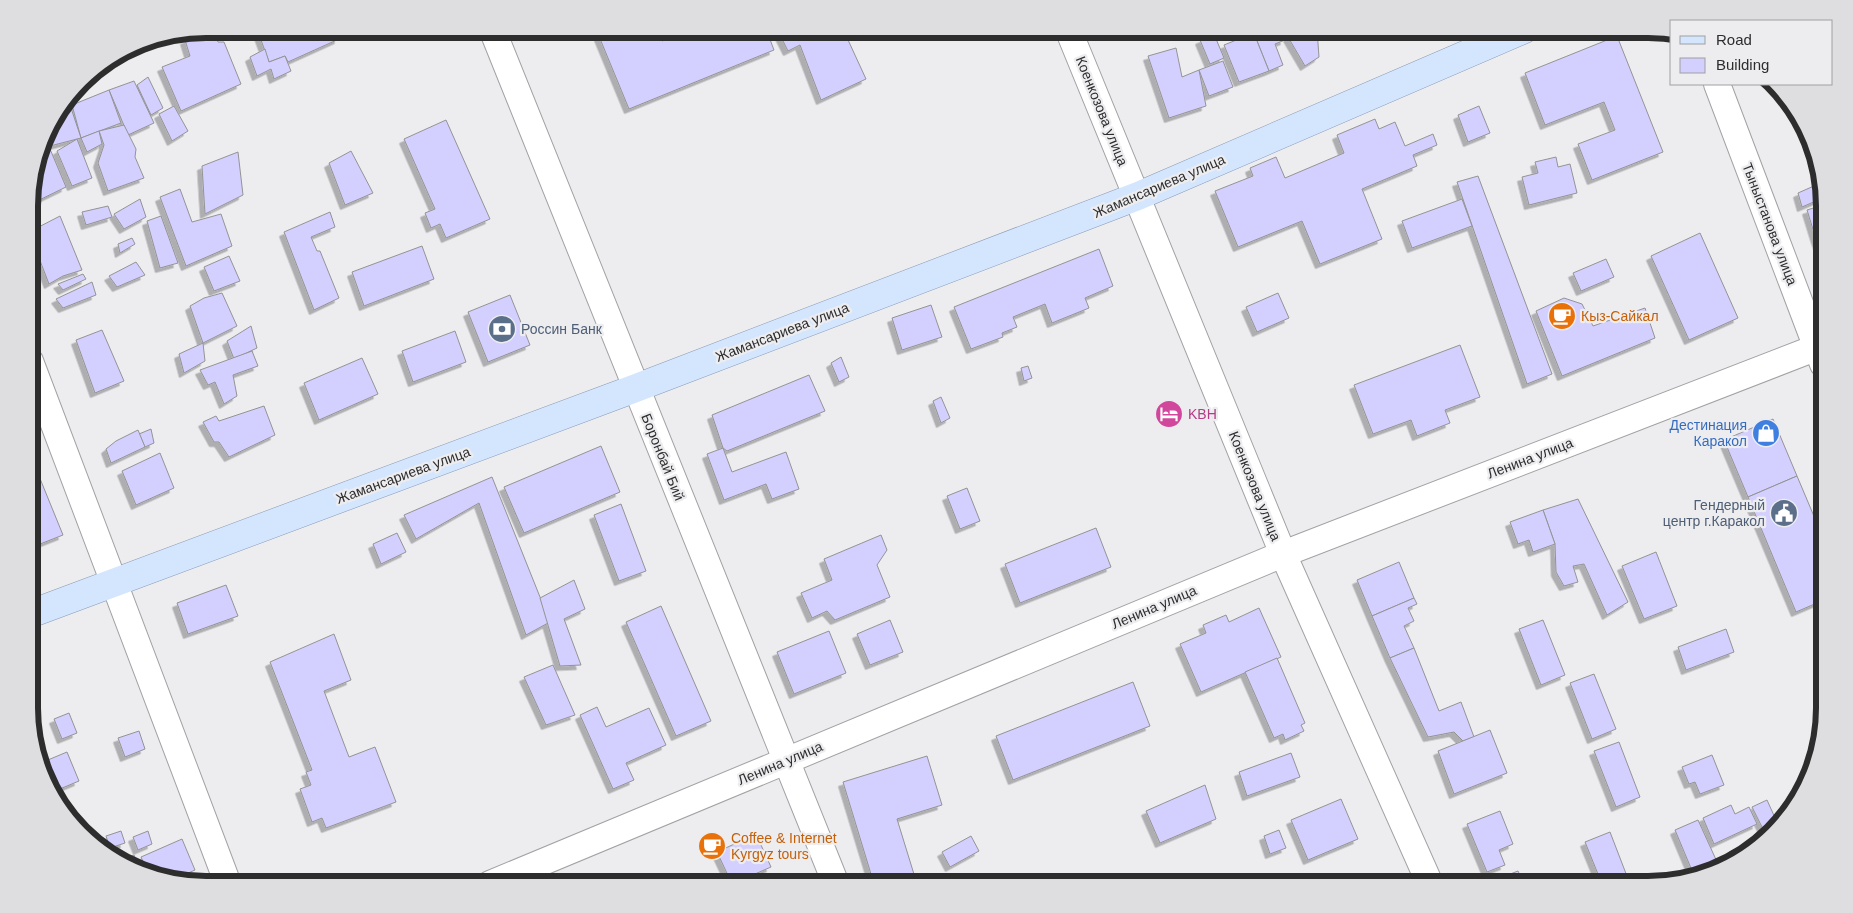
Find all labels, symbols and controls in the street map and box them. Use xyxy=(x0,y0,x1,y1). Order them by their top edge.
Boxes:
legend xyxy=(1670,20,1833,85)
text: Road xyxy=(1716,31,1752,48)
street label: Коенкозова улица xyxy=(1073,54,1131,168)
text: Building xyxy=(1716,56,1769,73)
street label: Жамансариева улица xyxy=(1091,151,1228,221)
street label: Тыныстанова улица xyxy=(1739,161,1801,288)
street label: Жамансариева улица xyxy=(713,299,851,365)
cafe icon: Кыз-Сайкал xyxy=(1547,301,1577,331)
place label: Кыз-Сайкал xyxy=(1581,308,1659,324)
bank icon: Россин Банк xyxy=(487,314,517,344)
place label: Россин Банк xyxy=(521,321,603,337)
hotel icon: KBH xyxy=(1154,399,1184,429)
place label: KBH xyxy=(1188,406,1217,422)
street label: Боронбай Бий xyxy=(638,411,688,503)
place label: Дестинация Каракол xyxy=(1670,417,1747,449)
shop icon: Дестинация Каракол xyxy=(1751,418,1781,448)
street label: Коенкозова улица xyxy=(1226,429,1284,543)
street label: Ленина улица xyxy=(1485,434,1575,482)
street label: Жамансариева улица xyxy=(334,443,472,507)
place label: Гендерный центр г.Каракол xyxy=(1663,497,1765,529)
public building icon: Гендерный центр г.Каракол xyxy=(1769,498,1799,528)
street label: Ленина улица xyxy=(1109,582,1199,632)
street label: Ленина улица xyxy=(735,738,825,788)
place label: Coffee & Internet Kyrgyz tours xyxy=(731,830,837,862)
cafe icon: Coffee & Internet Kyrgyz tours xyxy=(697,831,727,861)

